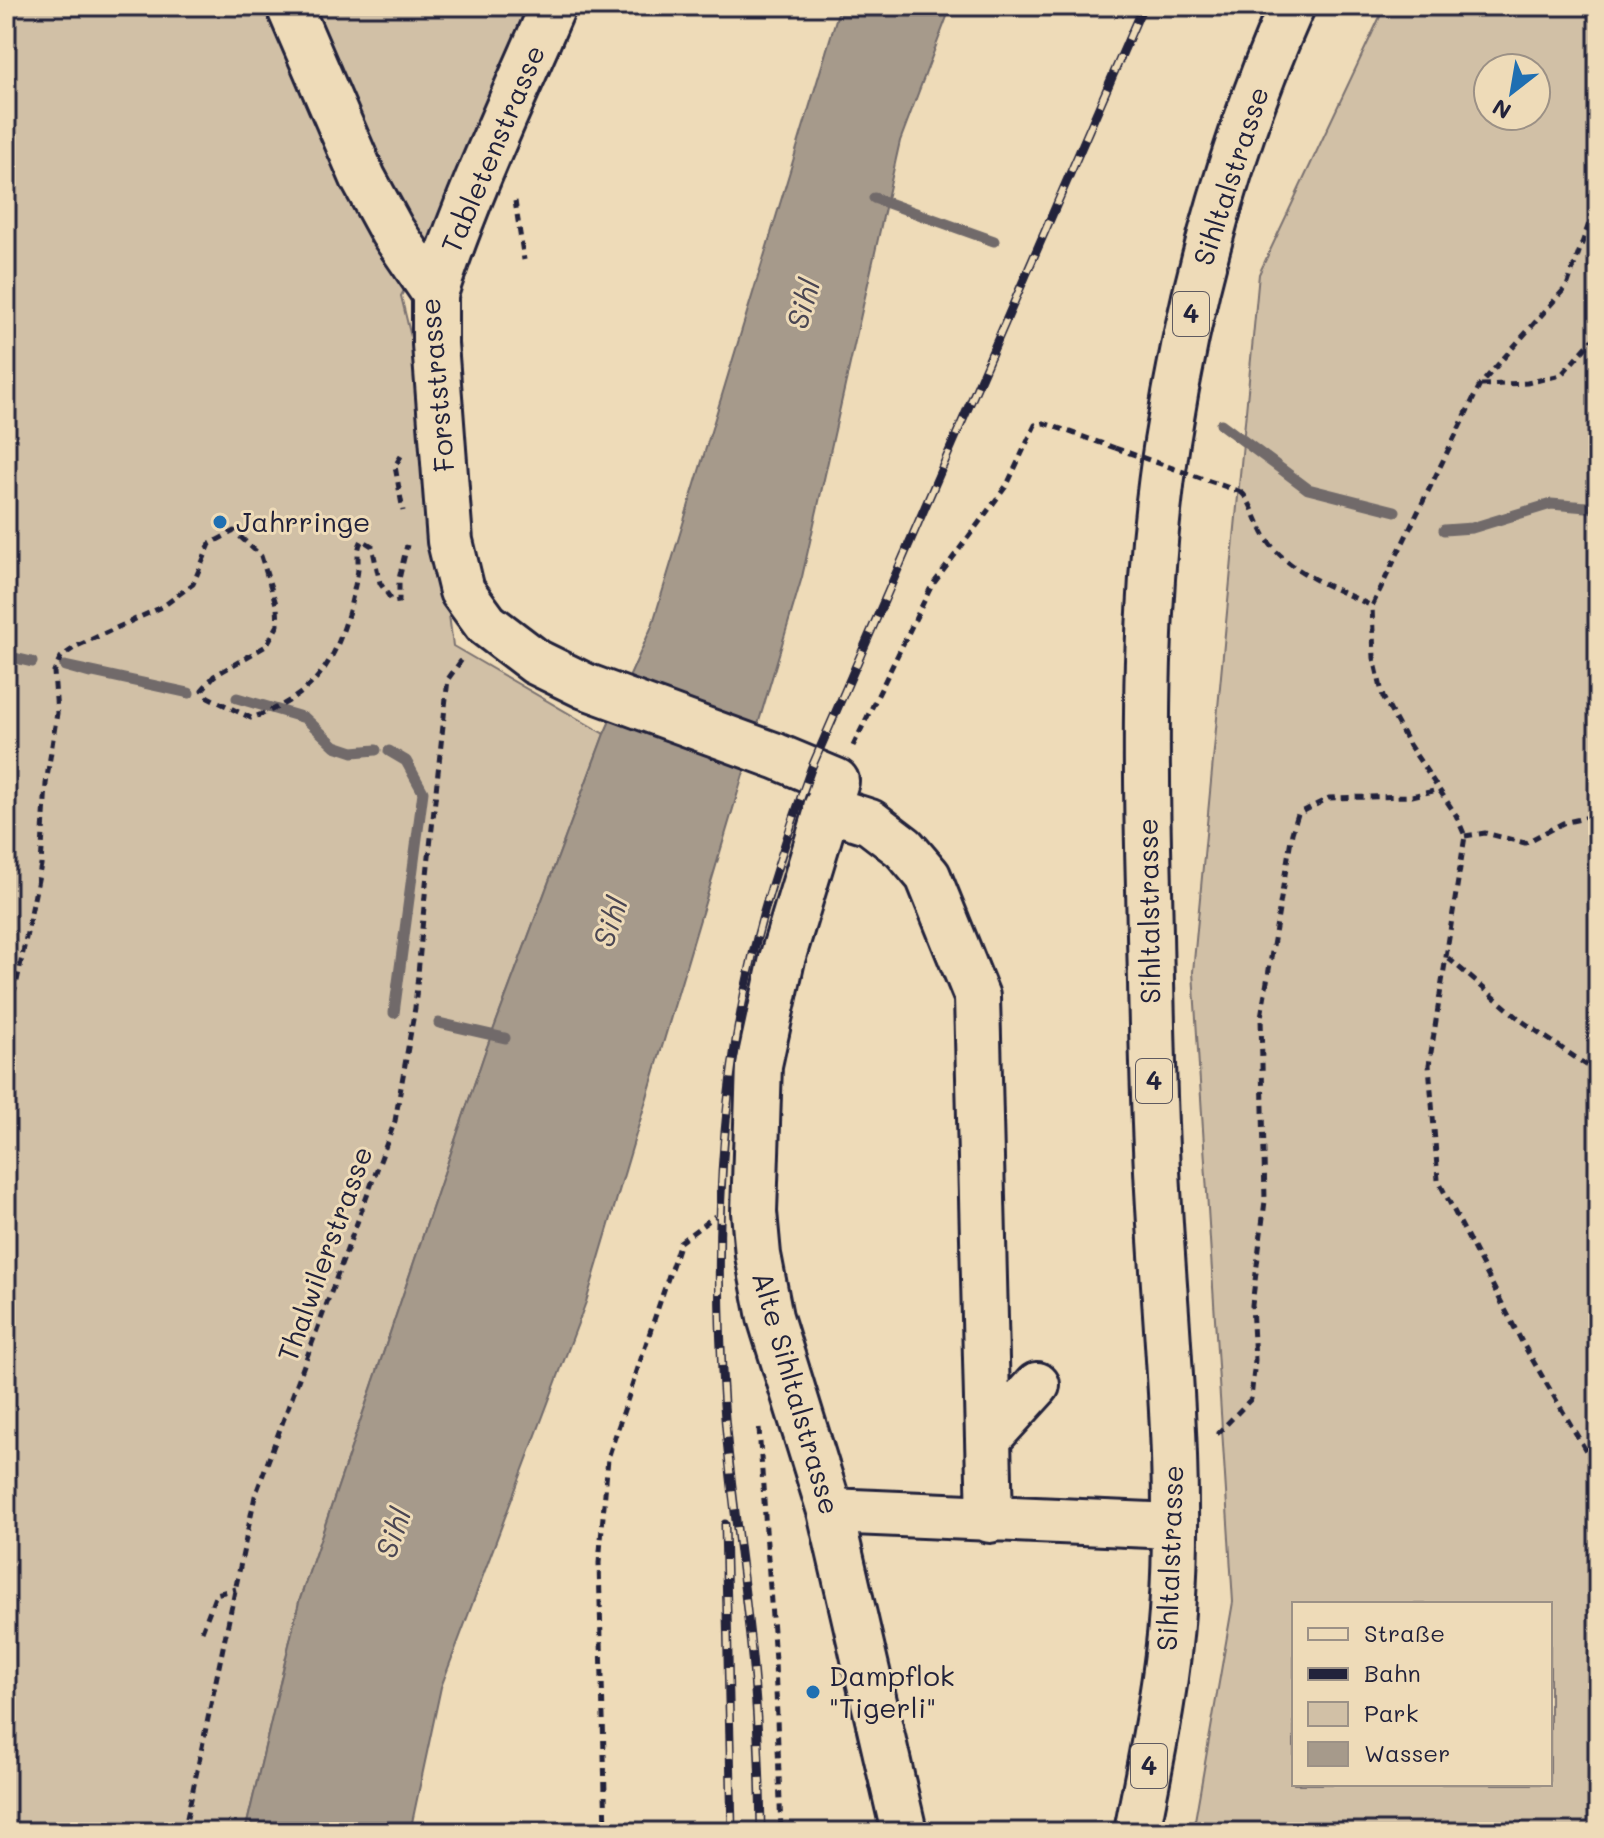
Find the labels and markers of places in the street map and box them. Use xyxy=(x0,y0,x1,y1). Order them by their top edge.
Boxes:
place label: Jahrringe xyxy=(236,503,370,539)
marker: Jahrringe xyxy=(211,513,229,531)
place label: Dampflok "Tigerli" xyxy=(829,1657,955,1725)
marker: Dampflok "Tigerli" xyxy=(804,1683,822,1701)

